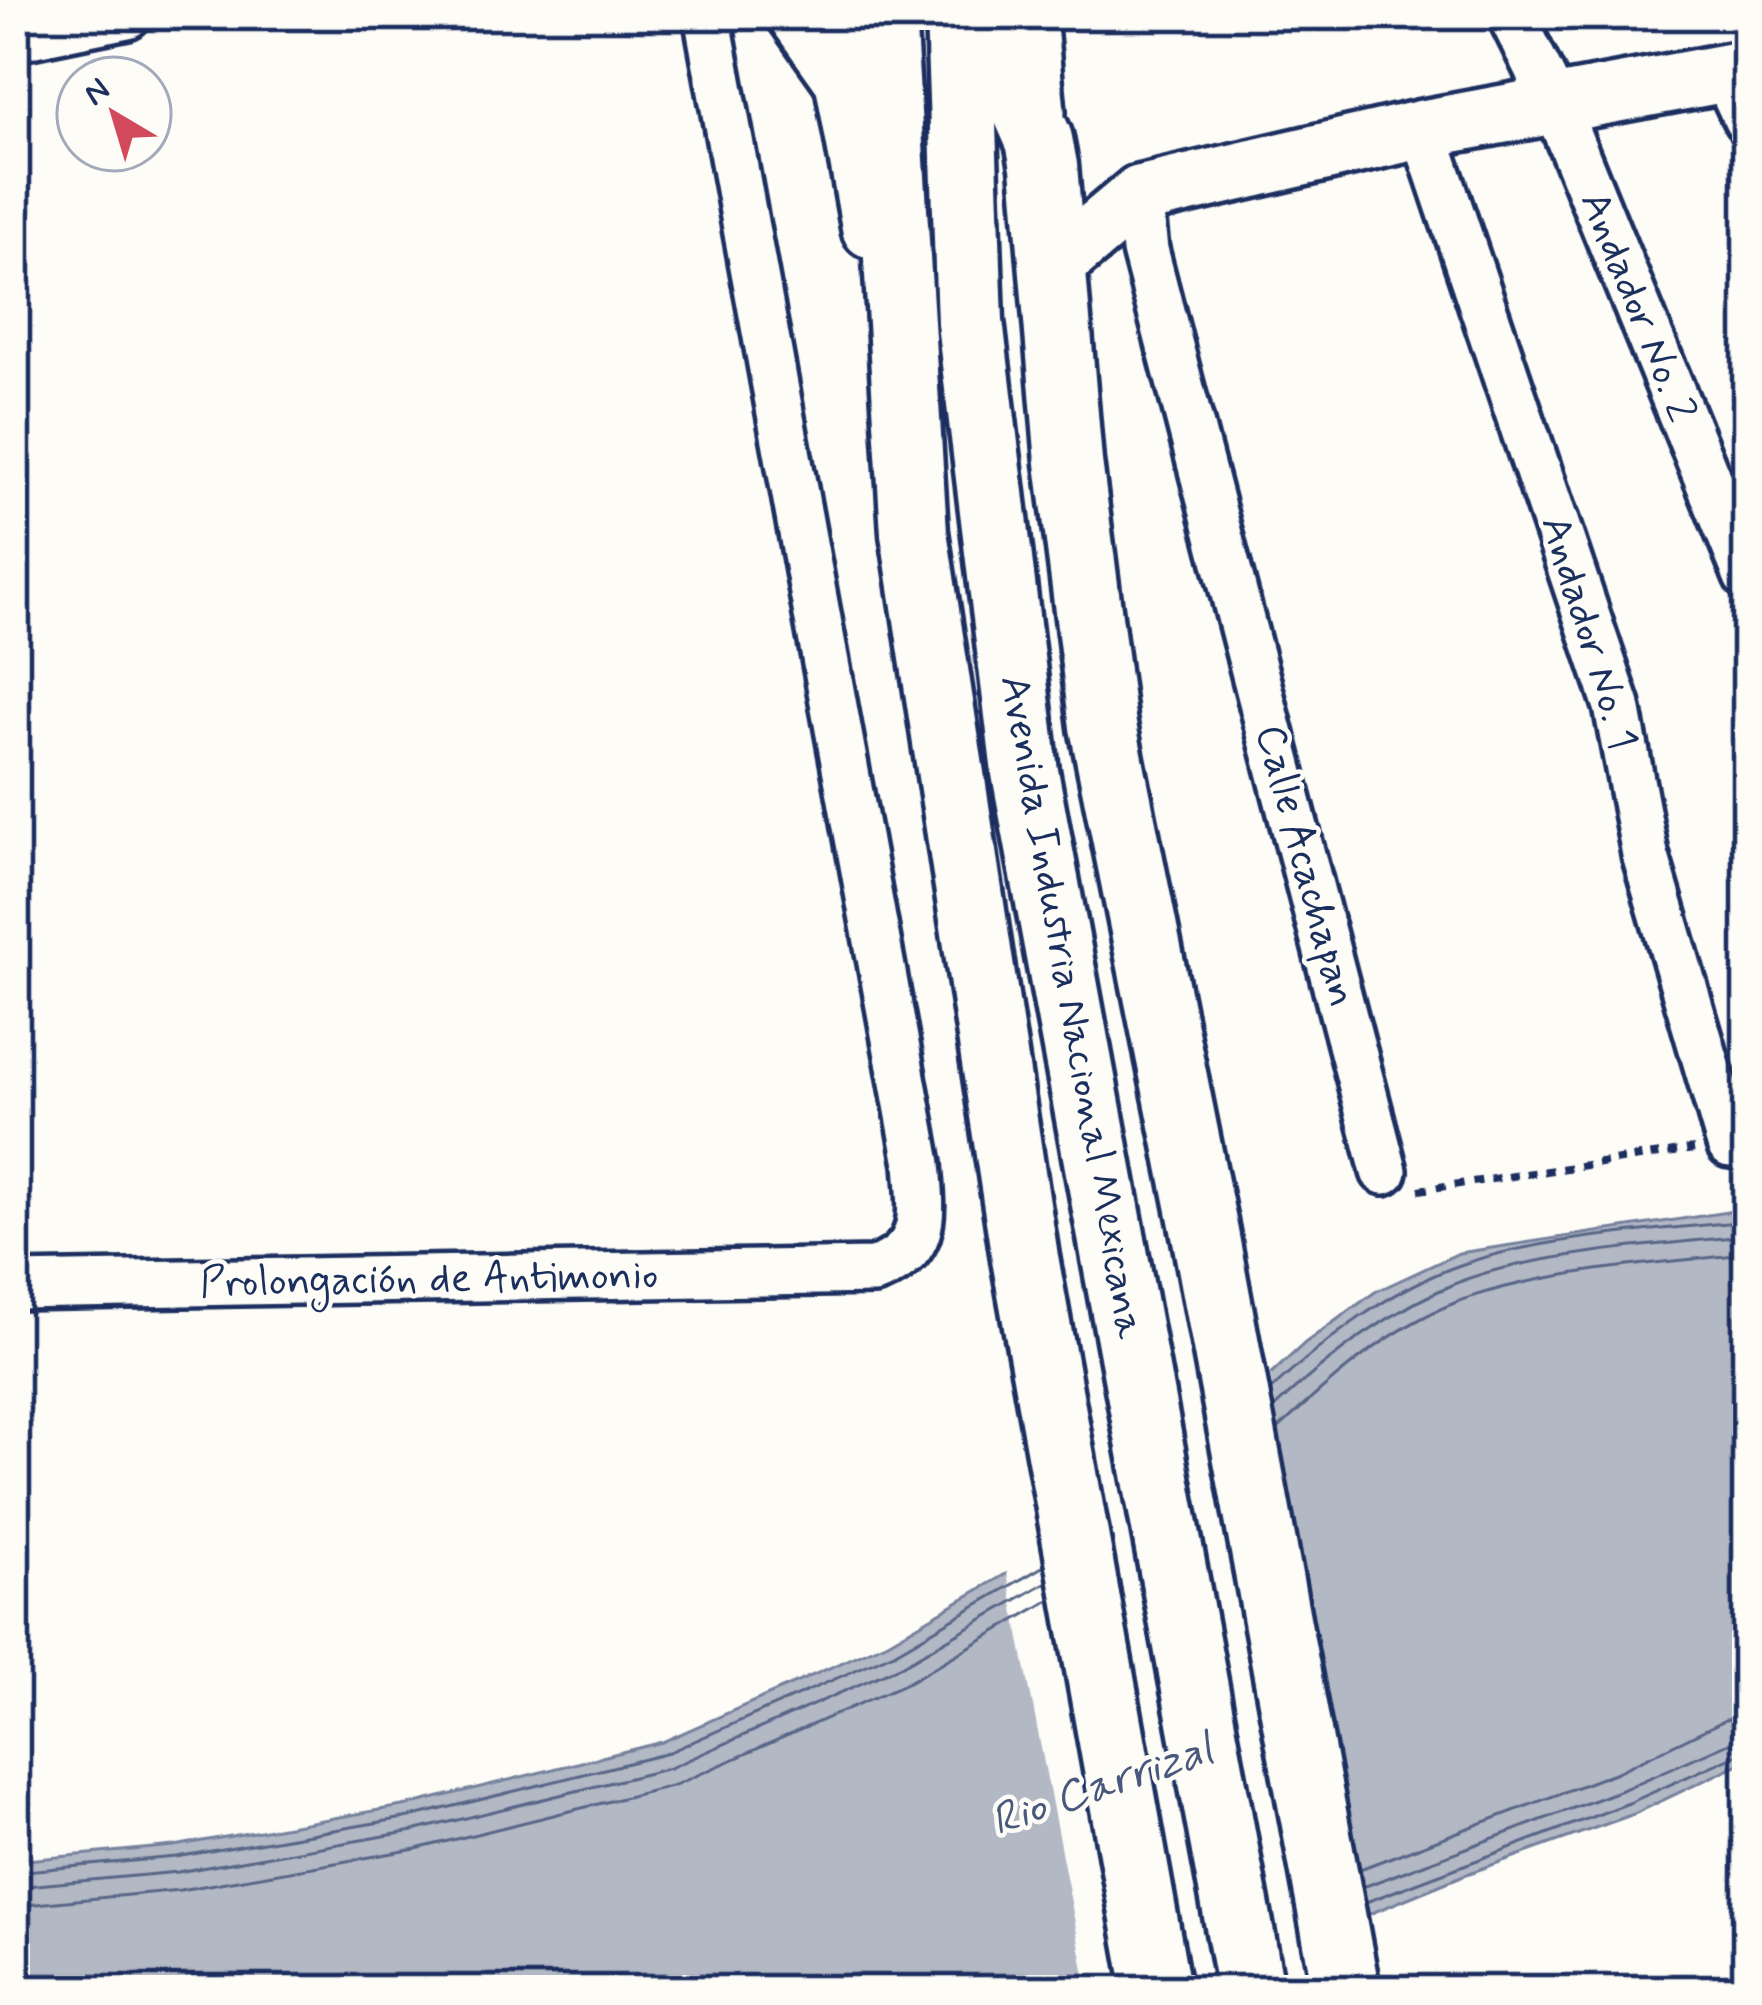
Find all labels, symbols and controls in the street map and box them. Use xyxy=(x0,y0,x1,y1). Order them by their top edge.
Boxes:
north arrow xyxy=(54,54,174,174)
text: N xyxy=(75,69,120,117)
street label: Andador No. 2 xyxy=(1566,184,1708,430)
street label: Andador No. 1 xyxy=(1526,509,1650,757)
street label: Avenida Industria Nacional Mexicana xyxy=(986,671,1157,1344)
street label: Calle Acachapan xyxy=(1241,719,1369,1013)
street label: Prolongación de Antimonio xyxy=(199,1249,659,1314)
water label: Rio Carrizal xyxy=(983,1719,1225,1851)

